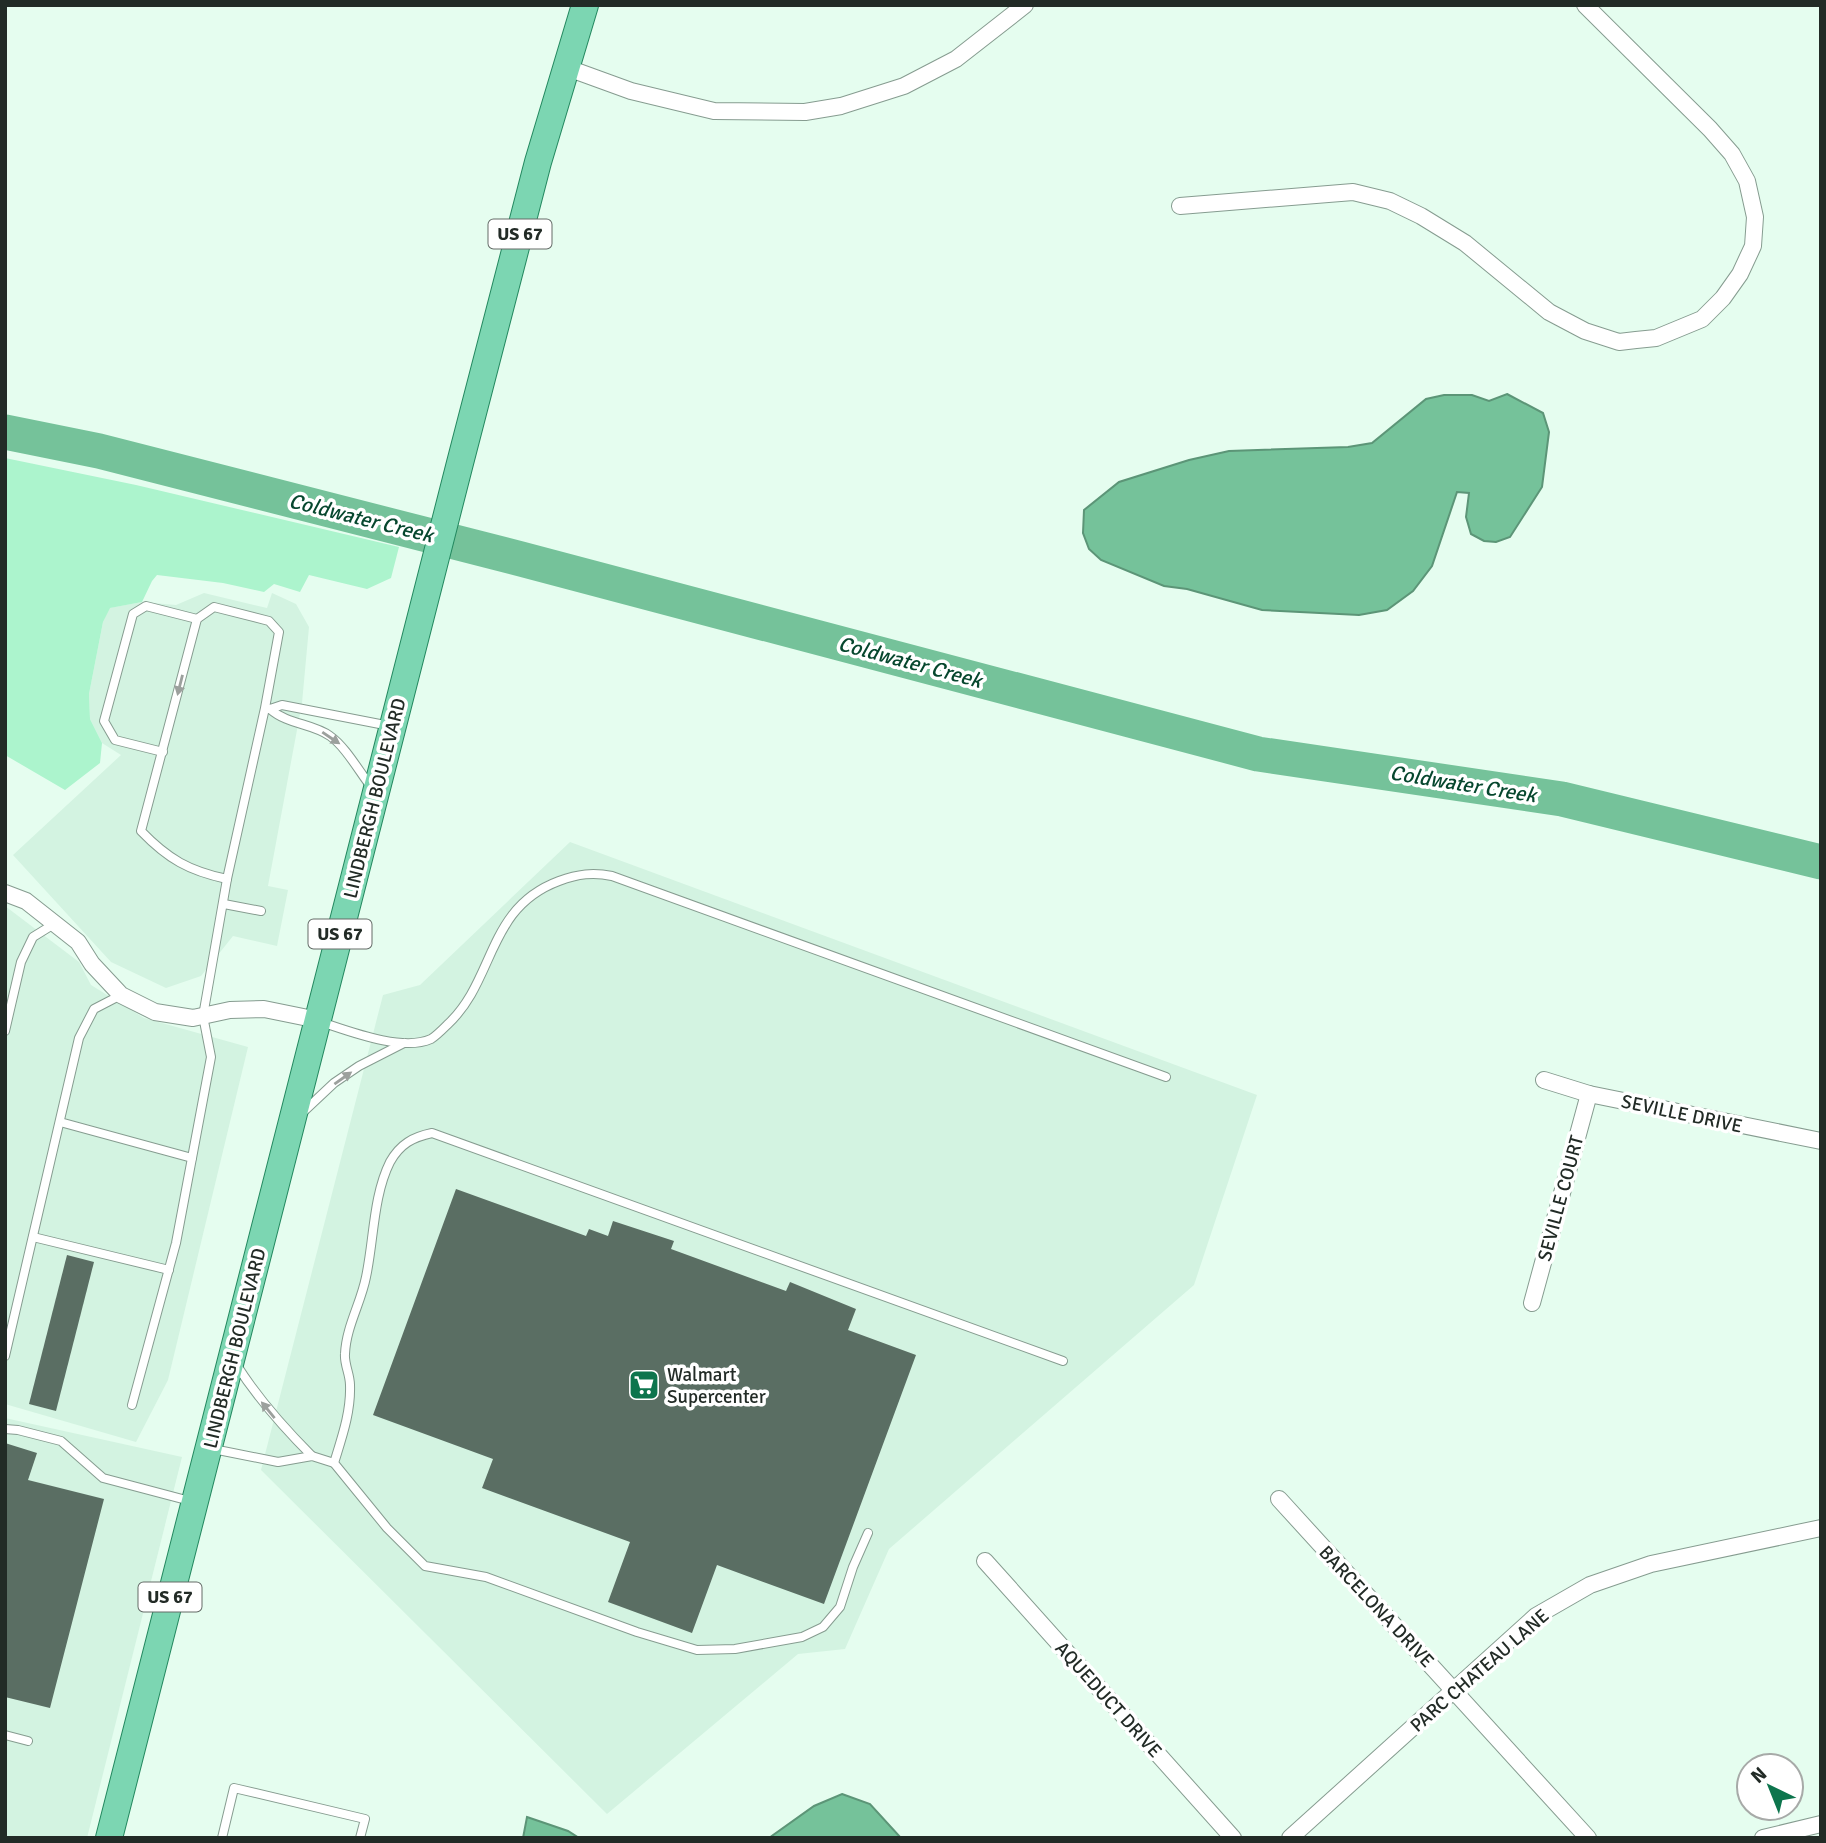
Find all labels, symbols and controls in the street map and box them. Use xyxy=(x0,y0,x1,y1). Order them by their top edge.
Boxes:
road number: US 67 xyxy=(489,220,552,248)
water label: Coldwater Creek xyxy=(286,488,438,549)
water label: Coldwater Creek xyxy=(835,630,987,694)
one-way arrow xyxy=(174,674,185,696)
street label: LINDBERGH BOULEVARD xyxy=(338,696,411,901)
one-way arrow xyxy=(321,732,341,745)
water label: Coldwater Creek xyxy=(1388,760,1540,809)
road number: US 67 xyxy=(308,919,372,948)
one-way arrow xyxy=(334,1071,352,1085)
street label: SEVILLE DRIVE xyxy=(1619,1089,1745,1139)
street label: SEVILLE COURT xyxy=(1533,1132,1589,1264)
street label: LINDBERGH BOULEVARD xyxy=(198,1246,271,1451)
place label: Walmart Supercenter xyxy=(667,1363,766,1409)
supermarket icon: Walmart Supercenter xyxy=(627,1368,661,1402)
one-way arrow xyxy=(261,1401,276,1418)
street label: BARCELONA DRIVE xyxy=(1314,1541,1439,1673)
road number: US 67 xyxy=(138,1582,202,1612)
street label: PARC CHATEAU LANE xyxy=(1405,1604,1554,1738)
street label: AQUEDUCT DRIVE xyxy=(1050,1637,1167,1763)
north arrow xyxy=(1735,1752,1805,1822)
text: N xyxy=(1746,1762,1772,1789)

